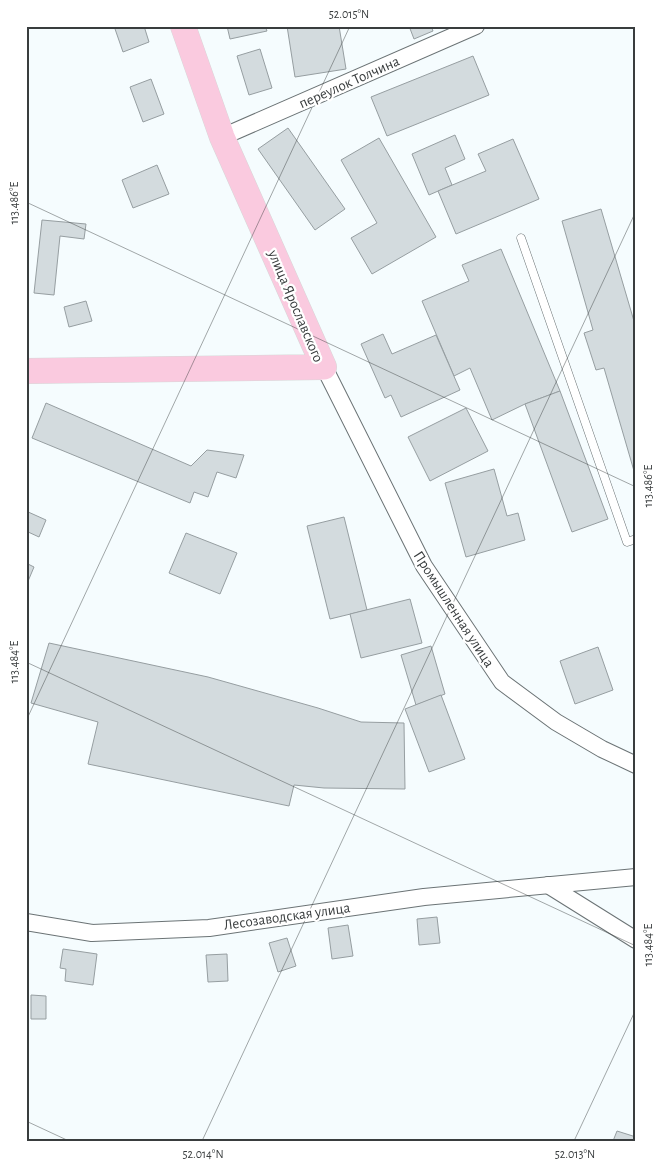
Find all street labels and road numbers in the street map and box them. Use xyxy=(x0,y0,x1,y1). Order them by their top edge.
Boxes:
street label: переулок Толчина xyxy=(297,53,402,111)
street label: улица Ярославского xyxy=(265,247,326,364)
street label: Промышленная улица xyxy=(410,548,497,670)
street label: Лесозаводская улица xyxy=(223,900,351,933)

